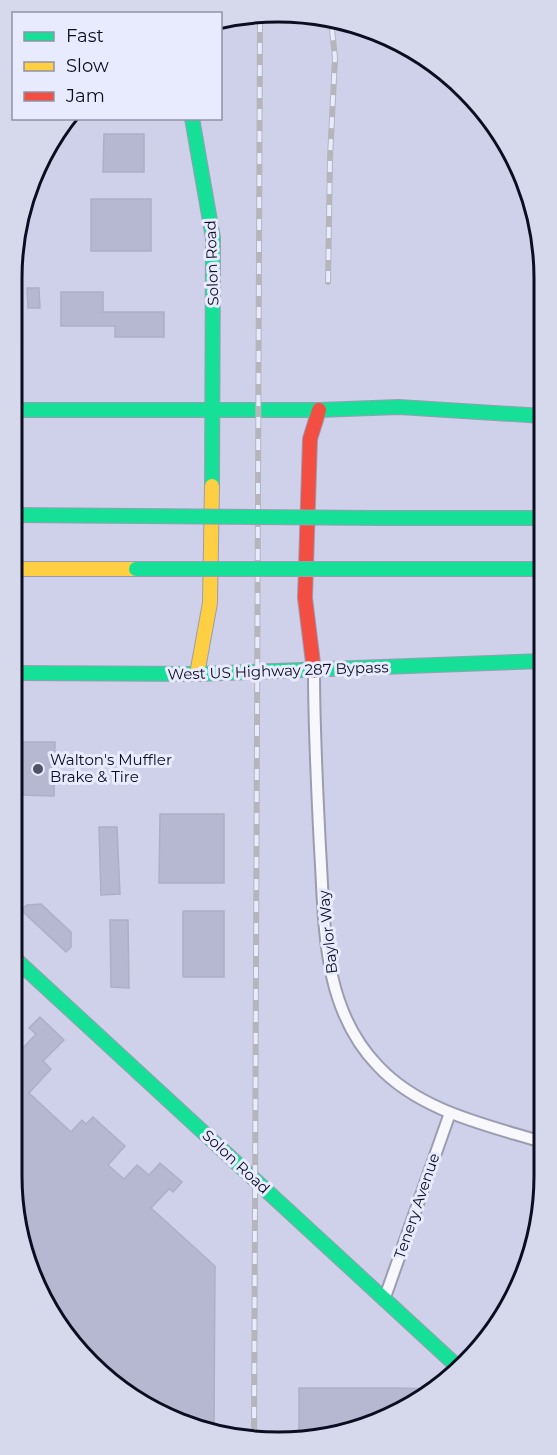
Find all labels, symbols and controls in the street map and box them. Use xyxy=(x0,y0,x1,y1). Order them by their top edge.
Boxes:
legend xyxy=(12,12,222,120)
text: Fast xyxy=(66,25,104,47)
text: Slow xyxy=(66,55,109,77)
text: Jam xyxy=(65,85,105,107)
street label: Solon Road xyxy=(201,220,222,306)
street label: West US Highway 287 Bypass xyxy=(167,657,389,684)
place label: Walton's Muffler Brake & Tire xyxy=(50,750,172,786)
marker: Walton's Muffler Brake & Tire xyxy=(31,762,45,776)
street label: Baylor Way xyxy=(314,888,341,975)
street label: Solon Road xyxy=(199,1126,274,1198)
street label: Tenery Avenue xyxy=(390,1150,444,1261)

